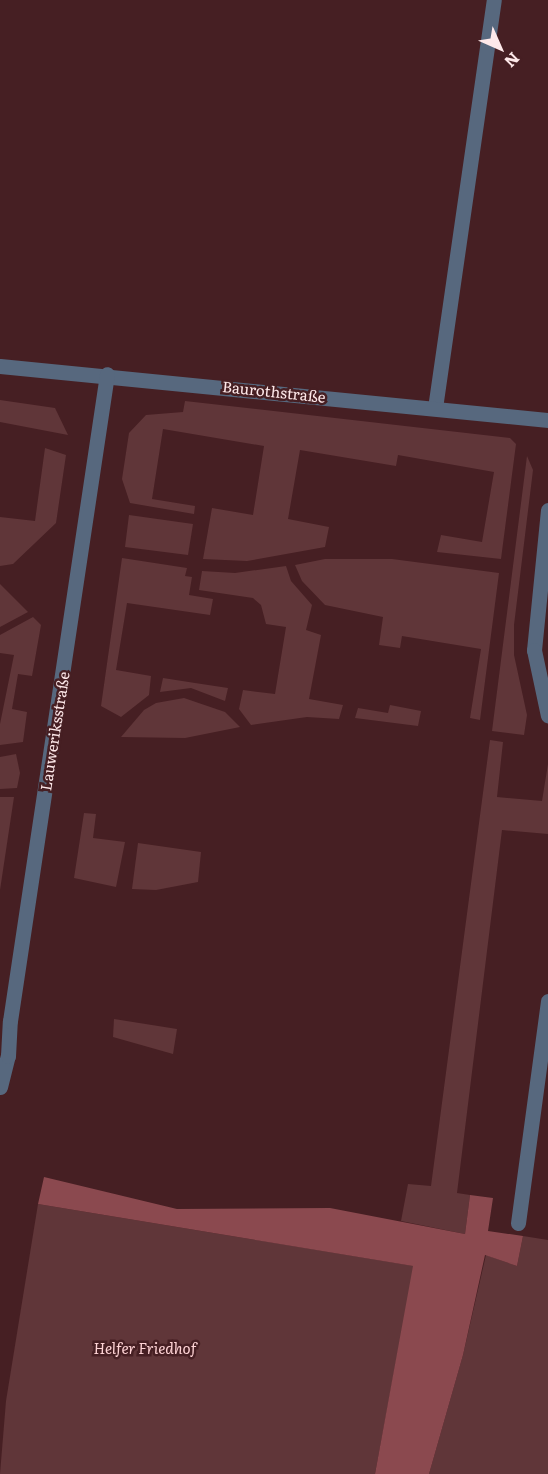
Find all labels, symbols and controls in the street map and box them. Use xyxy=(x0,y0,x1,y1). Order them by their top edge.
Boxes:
north arrow xyxy=(470,18,530,78)
text: N xyxy=(499,47,526,74)
street label: Baurothstraße xyxy=(221,377,327,405)
street label: Lauweriksstraße xyxy=(36,670,72,792)
park label: Helfer Friedhof xyxy=(94,1339,196,1357)

